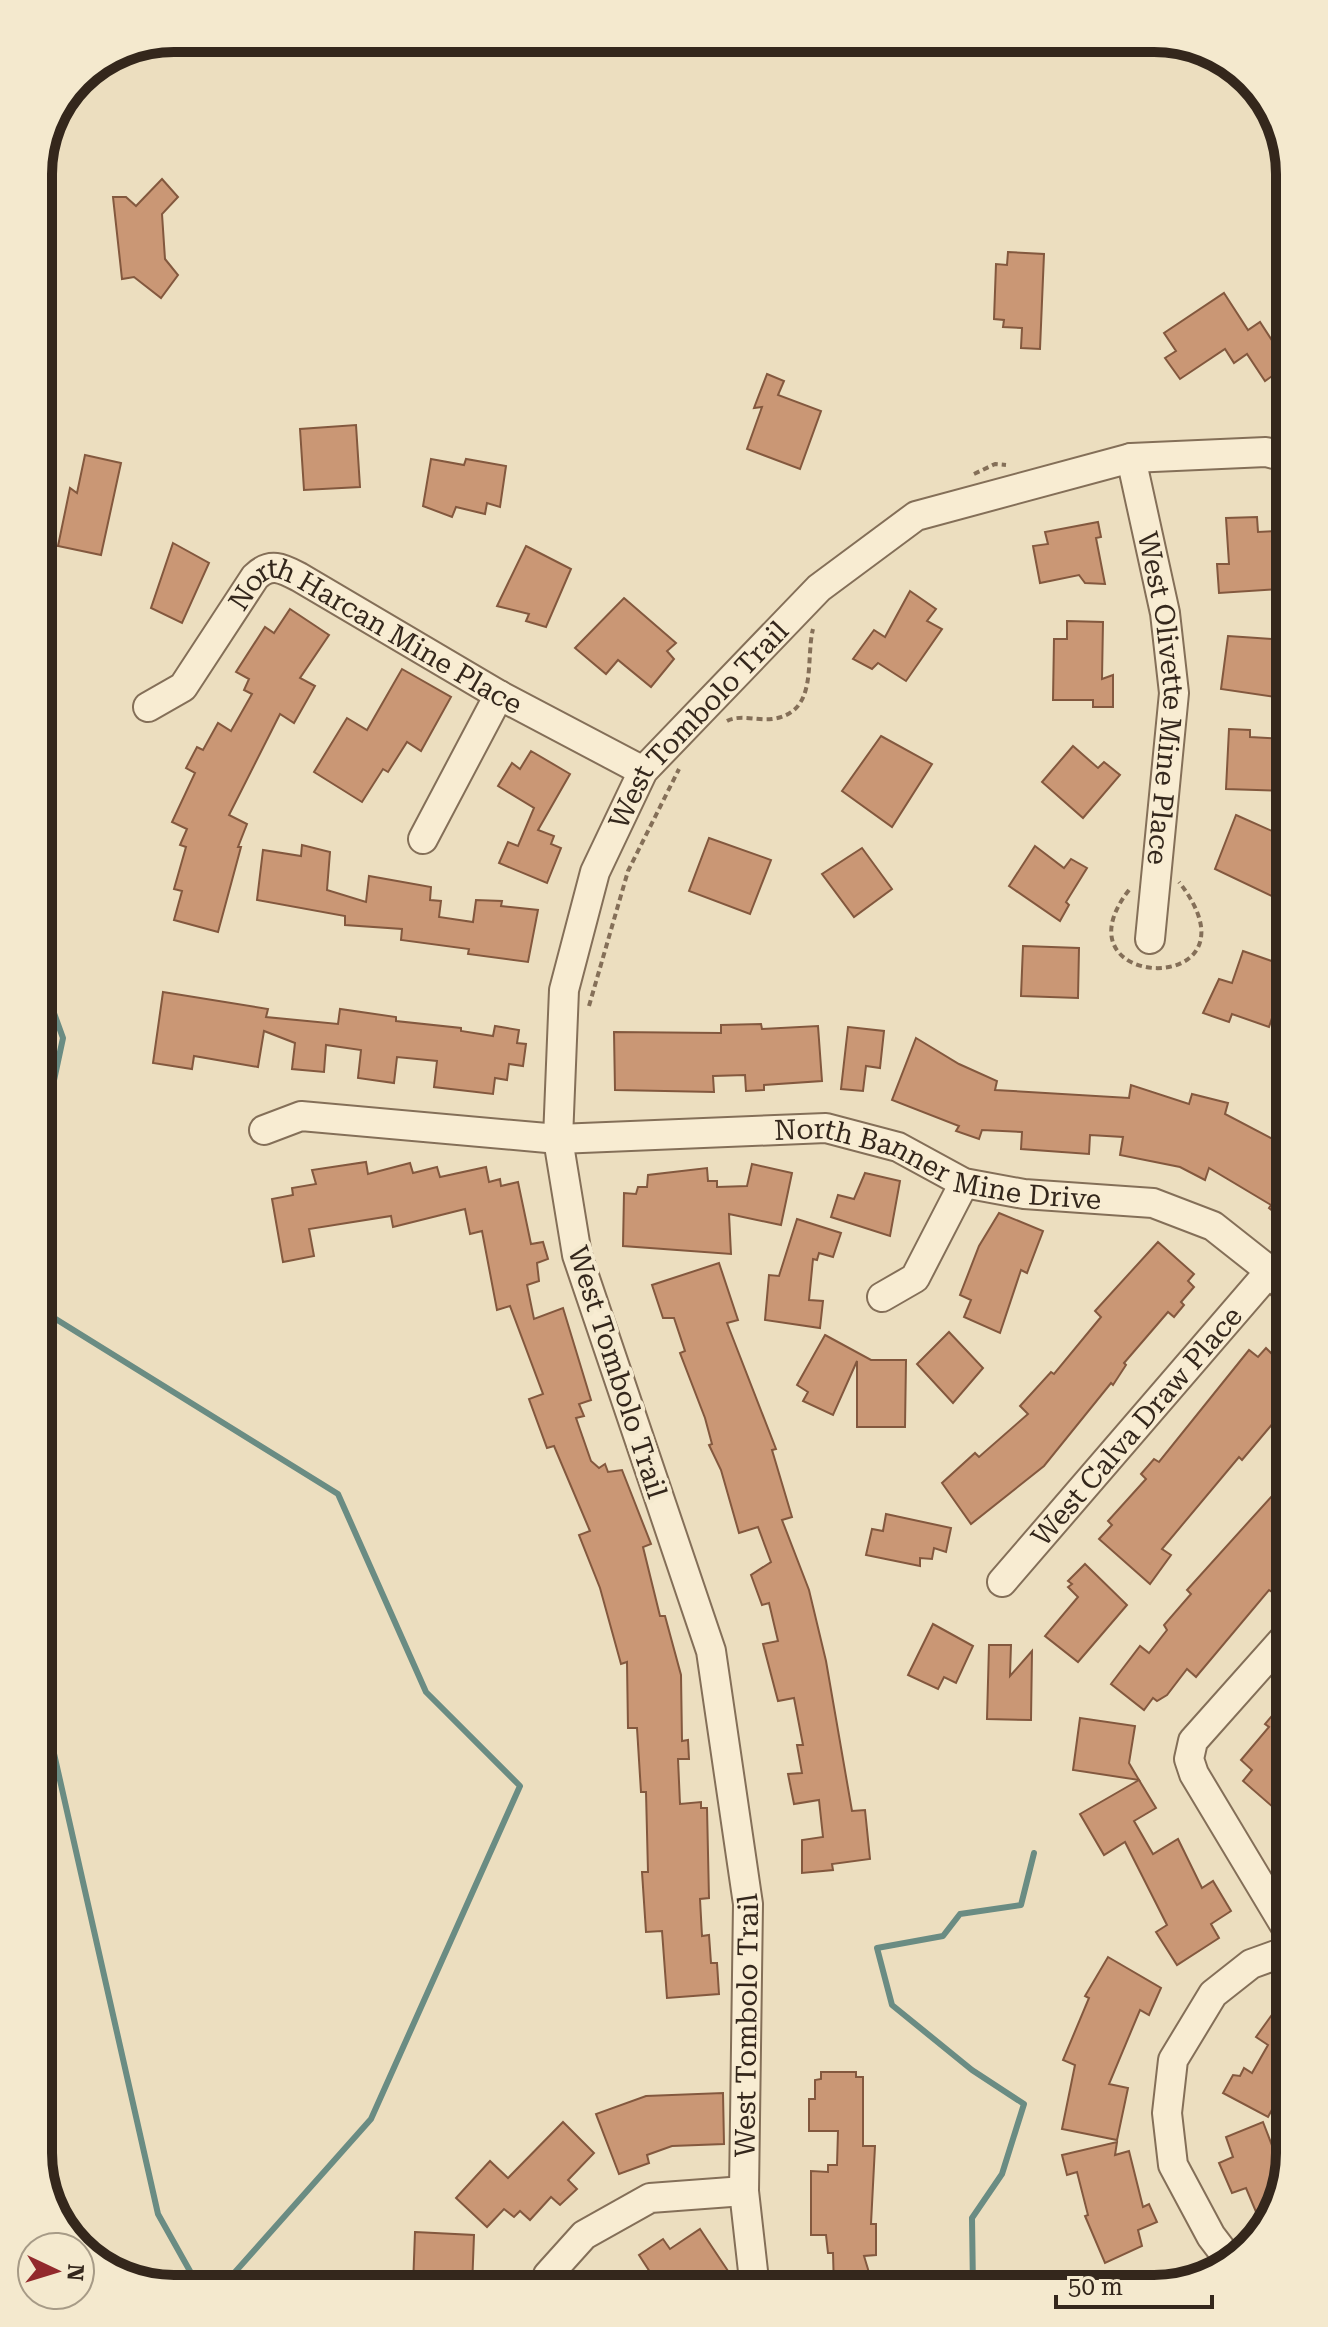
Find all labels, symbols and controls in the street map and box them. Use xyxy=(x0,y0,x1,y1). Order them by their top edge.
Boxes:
street label: West Olivette Mine Place xyxy=(1131,529,1190,867)
street label: North Harcan Mine Place xyxy=(222,552,528,721)
street label: West Tombolo Trail xyxy=(602,614,795,834)
street label: North Banner Mine Drive xyxy=(774,1112,1103,1216)
street label: West Tombolo Trail xyxy=(561,1242,674,1503)
street label: West Calva Draw Place xyxy=(1025,1300,1249,1553)
street label: West Tombolo Trail xyxy=(728,1891,765,2158)
north arrow xyxy=(16,2231,96,2311)
scale bar xyxy=(1056,2259,1212,2309)
text: N xyxy=(62,2263,89,2282)
text: 50 m xyxy=(1068,2273,1123,2301)

